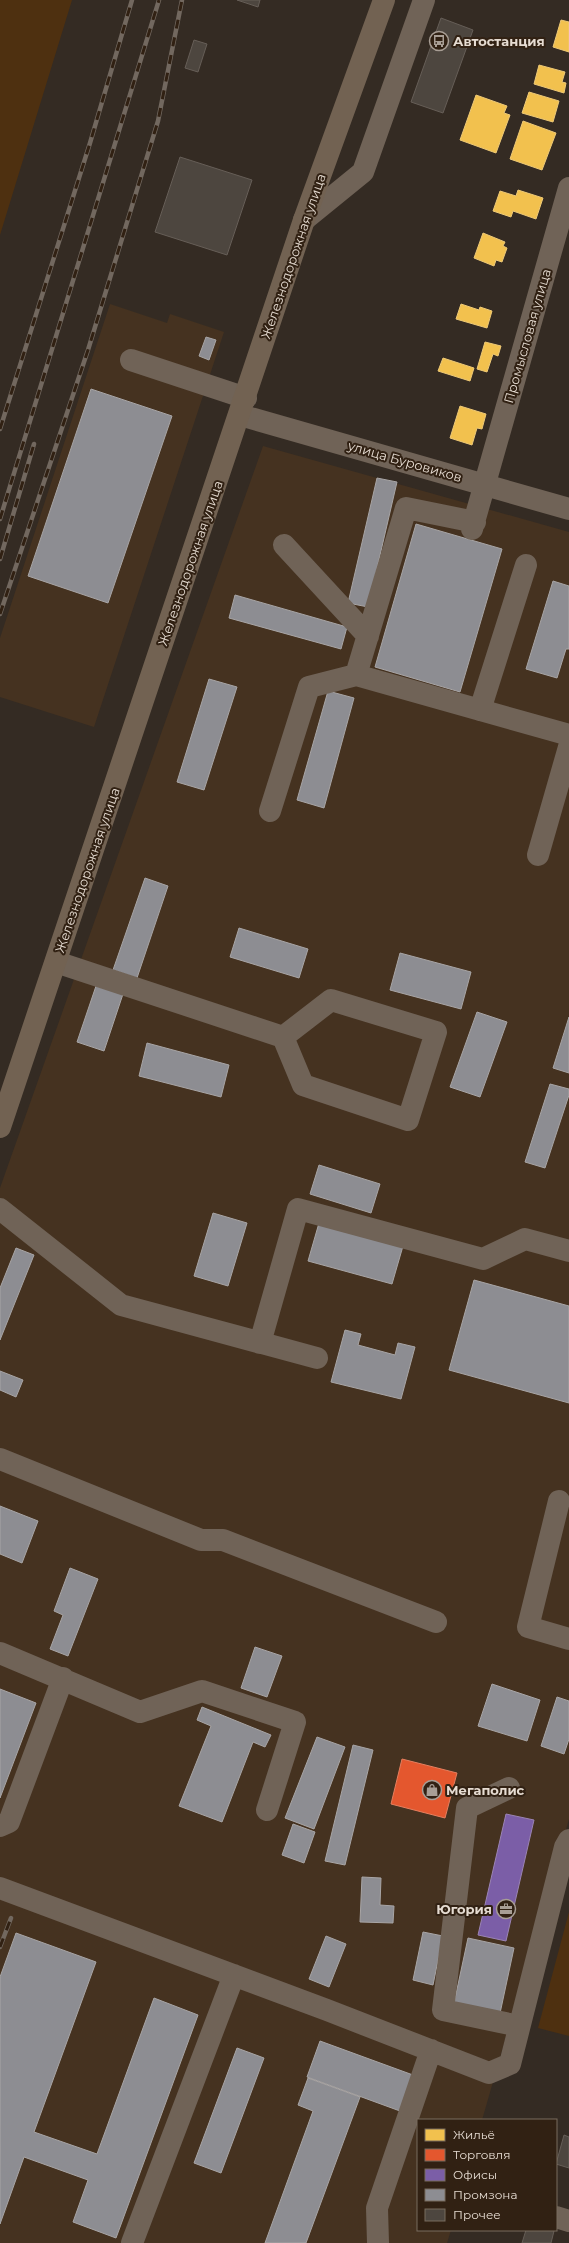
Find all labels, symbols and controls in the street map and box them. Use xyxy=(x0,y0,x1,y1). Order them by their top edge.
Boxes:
bus stop icon: Автостанция xyxy=(428,30,450,52)
place label: Автостанция xyxy=(453,33,545,49)
street label: Железнодорожная улица xyxy=(257,171,329,341)
street label: Промысловая улица xyxy=(500,267,554,405)
street label: улица Буровиков xyxy=(345,437,464,485)
street label: Железнодорожная улица xyxy=(154,478,226,648)
street label: Железнодорожная улица xyxy=(51,785,123,955)
shop icon: Мегаполис xyxy=(421,1779,443,1801)
place label: Мегаполис xyxy=(446,1782,525,1798)
office icon: Югория xyxy=(495,1898,517,1920)
place label: Югория xyxy=(436,1901,492,1917)
legend xyxy=(417,2119,557,2231)
text: Жильё xyxy=(453,2127,495,2142)
text: Торговля xyxy=(453,2147,510,2162)
text: Офисы xyxy=(453,2167,497,2182)
text: Промзона xyxy=(453,2187,517,2202)
text: Прочее xyxy=(453,2207,501,2222)

